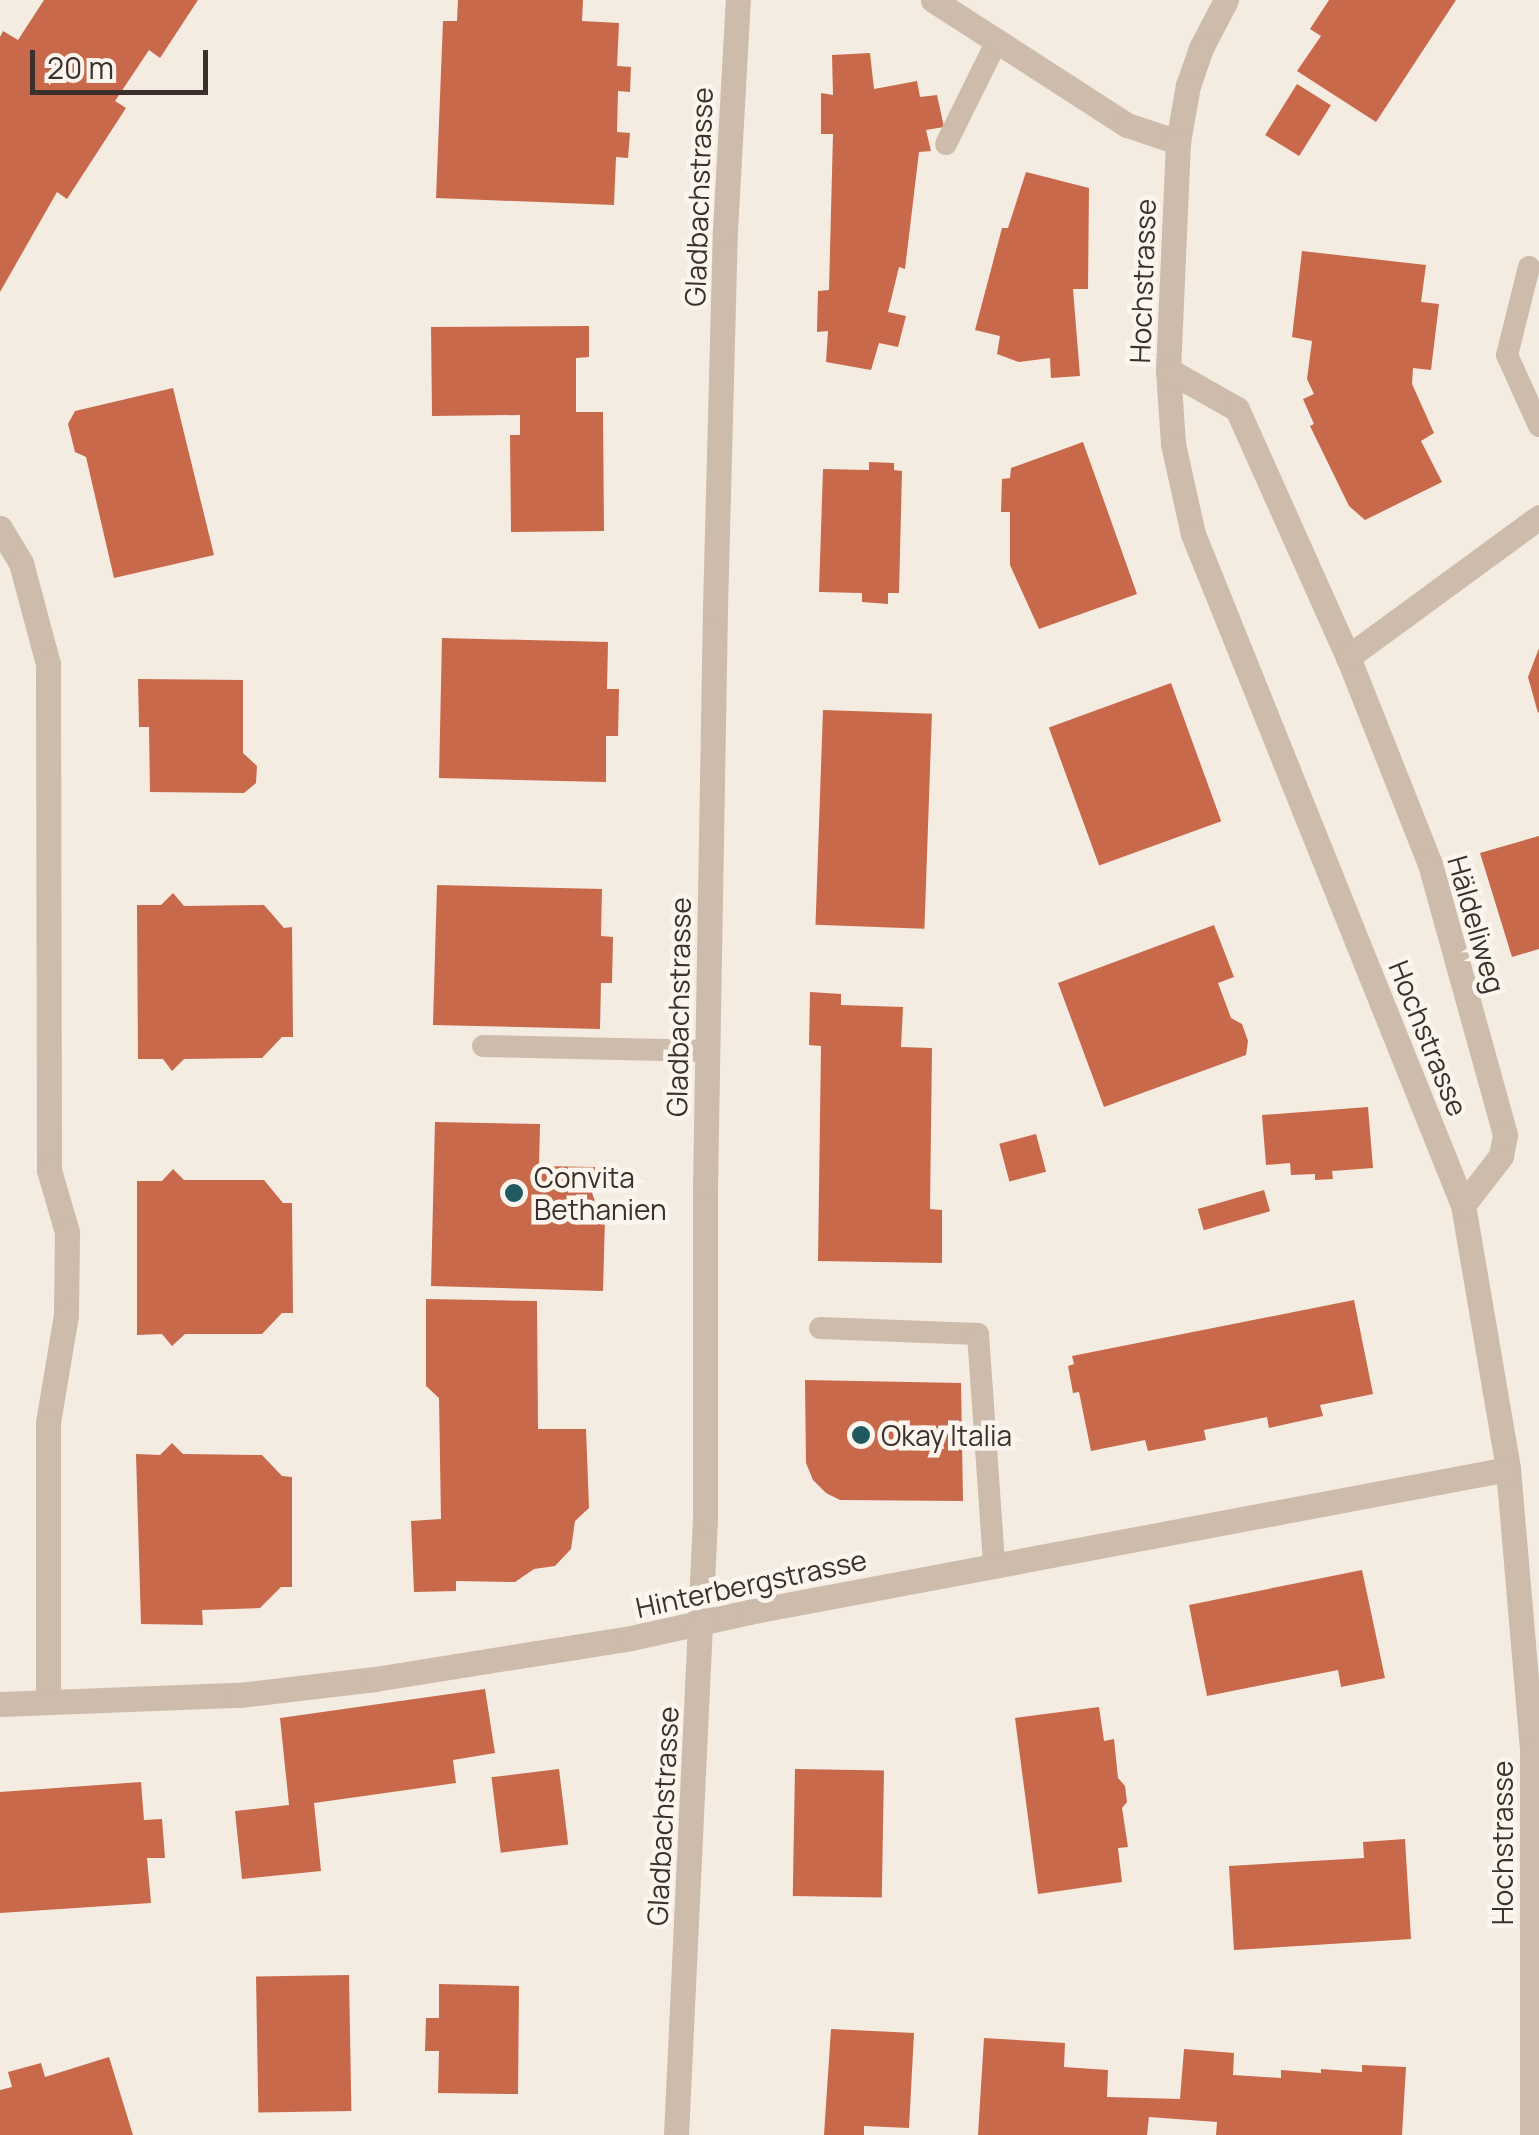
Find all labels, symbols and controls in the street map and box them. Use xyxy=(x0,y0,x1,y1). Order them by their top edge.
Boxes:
scale bar xyxy=(35,30,212,92)
text: 20 m xyxy=(47,47,114,88)
street label: Gladbachstrasse xyxy=(677,87,719,307)
street label: Hochstrasse xyxy=(1122,198,1162,364)
street label: Häldeliweg xyxy=(1441,852,1513,996)
street label: Gladbachstrasse xyxy=(659,897,697,1117)
street label: Hochstrasse xyxy=(1383,955,1475,1121)
place label: Convita Bethanien xyxy=(534,1160,667,1226)
marker: Convita Bethanien xyxy=(503,1182,525,1204)
place label: Okay Italia xyxy=(881,1418,1012,1452)
marker: Okay Italia xyxy=(850,1424,872,1446)
street label: Hinterbergstrasse xyxy=(632,1542,870,1624)
street label: Gladbachstrasse xyxy=(639,1706,685,1926)
street label: Hochstrasse xyxy=(1485,1761,1519,1925)

